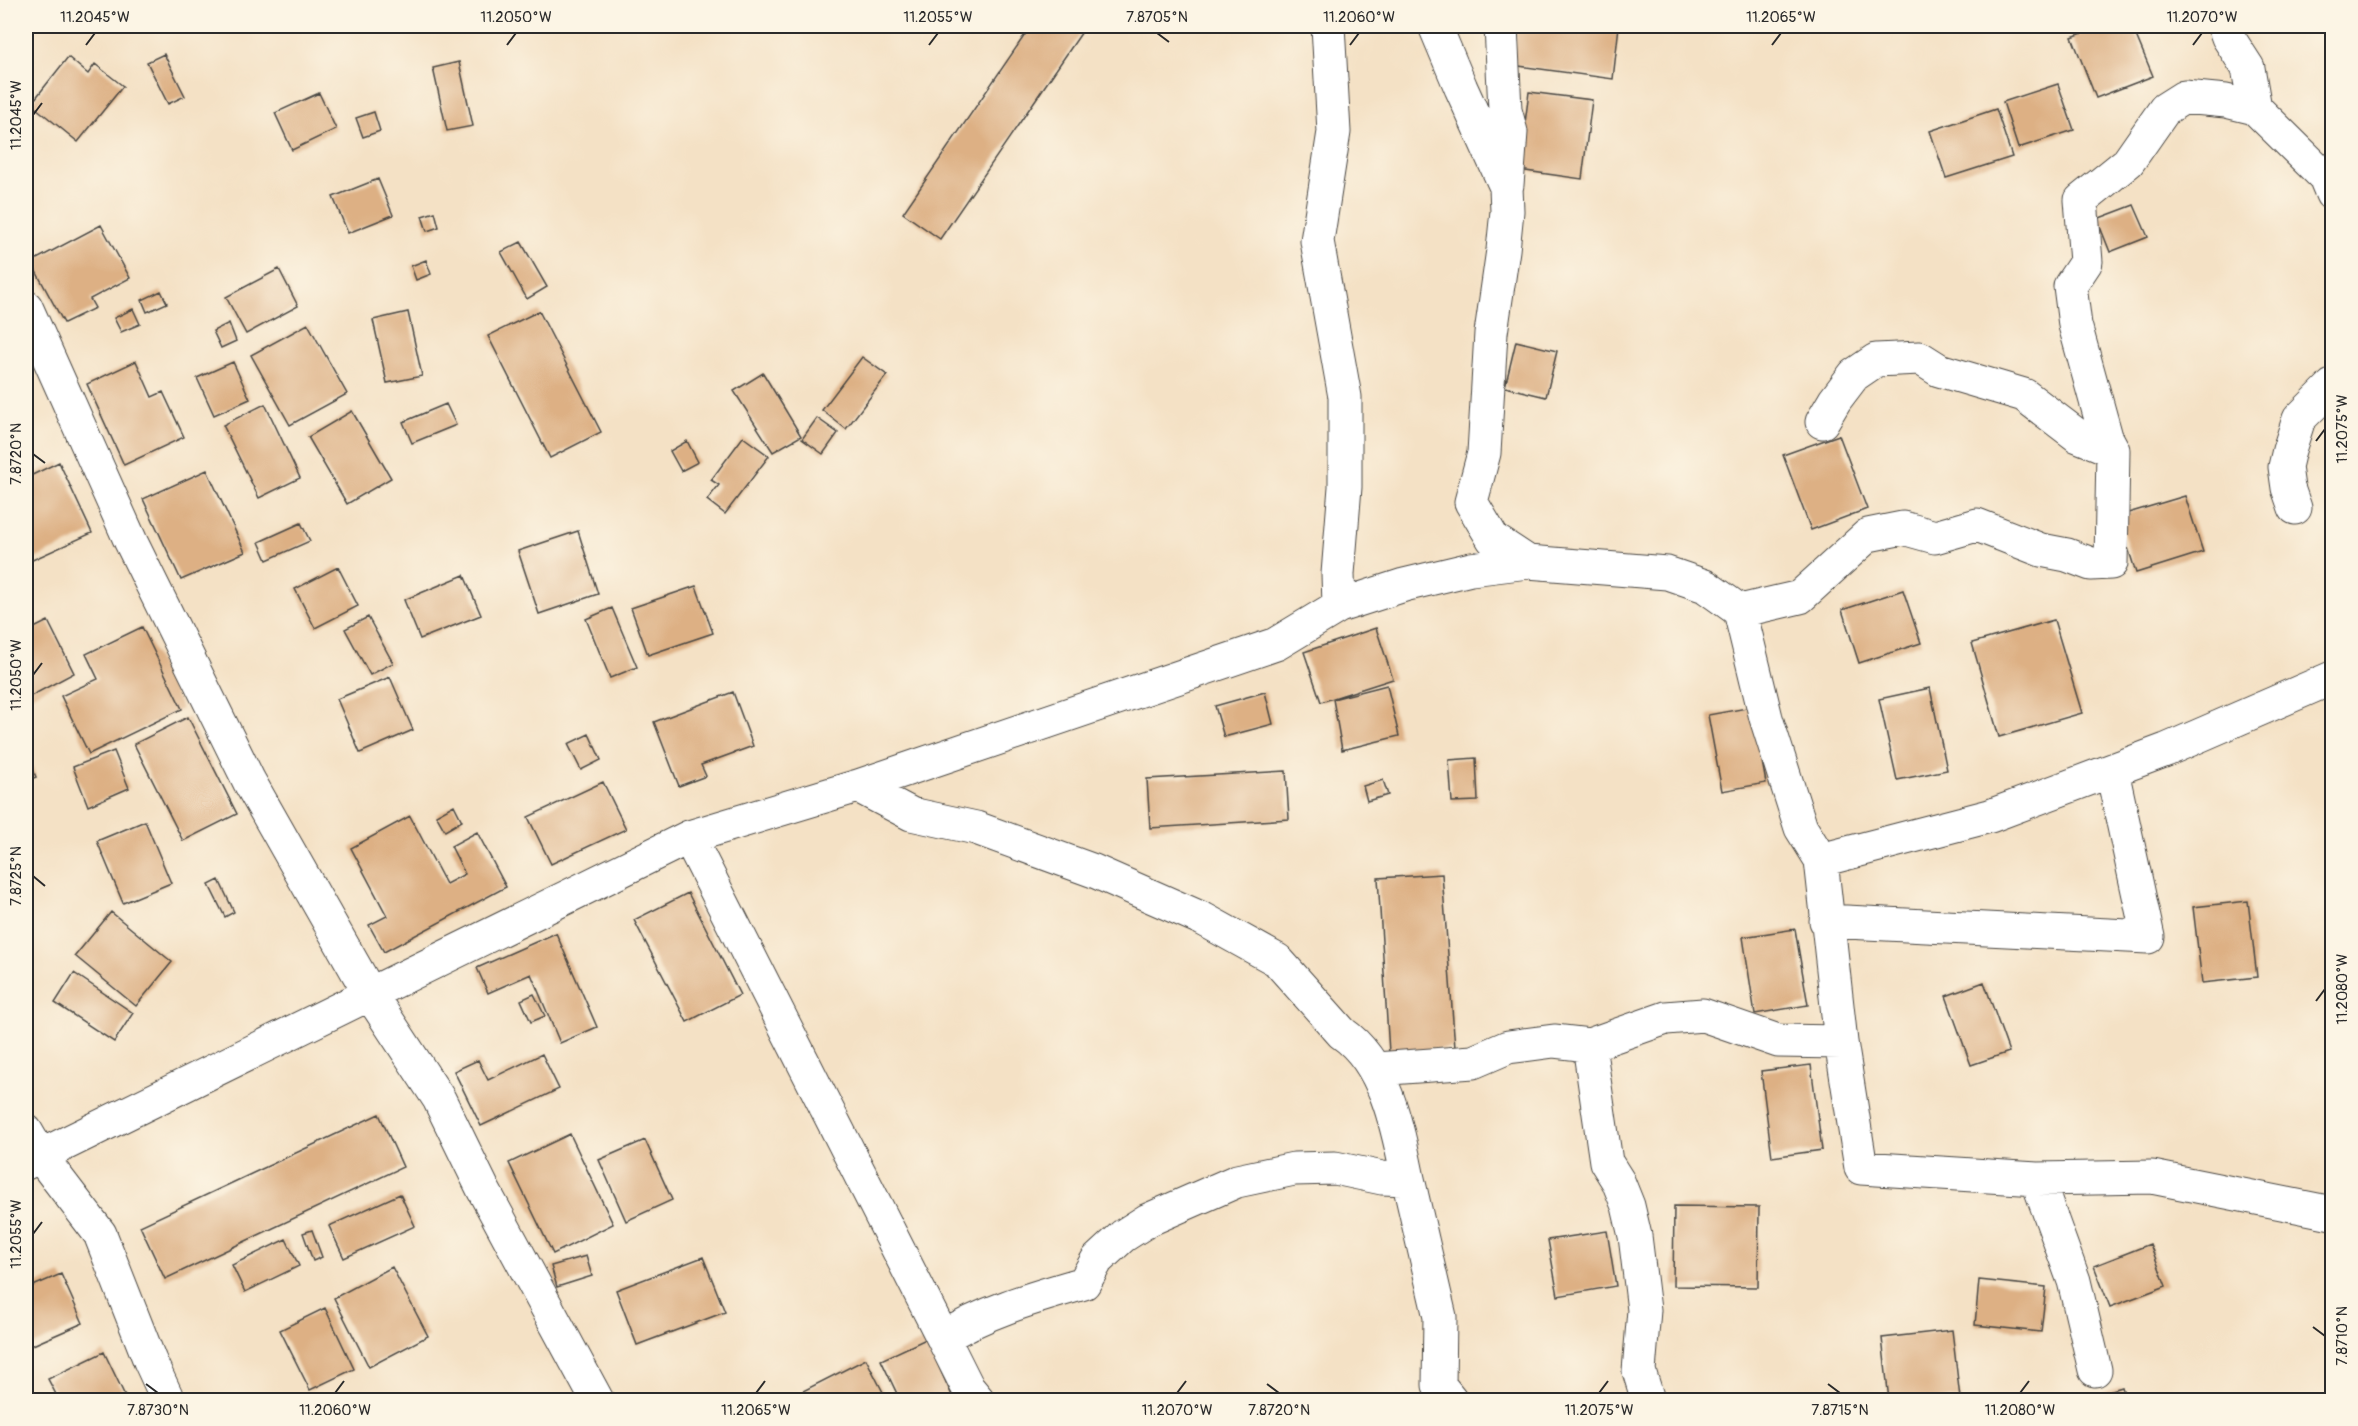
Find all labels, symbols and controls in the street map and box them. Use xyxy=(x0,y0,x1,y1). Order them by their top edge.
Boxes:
text: 11.2045°W xyxy=(60,8,130,27)
text: 11.2050°W xyxy=(480,8,552,27)
text: 11.2055°W xyxy=(903,8,973,27)
text: 7.8705°N xyxy=(1126,8,1188,27)
text: 11.2060°W xyxy=(1323,8,1395,27)
text: 11.2065°W xyxy=(1746,8,1816,27)
text: 11.2070°W xyxy=(2166,8,2238,27)
text: 11.2045°W xyxy=(7,80,26,150)
text: 11.2075°W xyxy=(2333,394,2352,464)
text: 7.8720°N xyxy=(7,423,26,485)
text: 11.2050°W xyxy=(7,639,26,711)
text: 7.8725°N xyxy=(7,846,26,906)
text: 11.2080°W xyxy=(2333,953,2352,1024)
text: 11.2055°W xyxy=(7,1199,26,1269)
text: 7.8710°N xyxy=(2333,1306,2352,1366)
text: 7.8730°N xyxy=(127,1401,189,1420)
text: 11.2060°W xyxy=(299,1401,371,1420)
text: 11.2065°W xyxy=(721,1401,791,1420)
text: 11.2070°W xyxy=(1141,1401,1213,1420)
text: 7.8720°N xyxy=(1248,1401,1310,1420)
text: 11.2075°W xyxy=(1564,1401,1634,1420)
text: 7.8715°N xyxy=(1811,1401,1869,1420)
text: 11.2080°W xyxy=(1985,1401,2056,1420)

